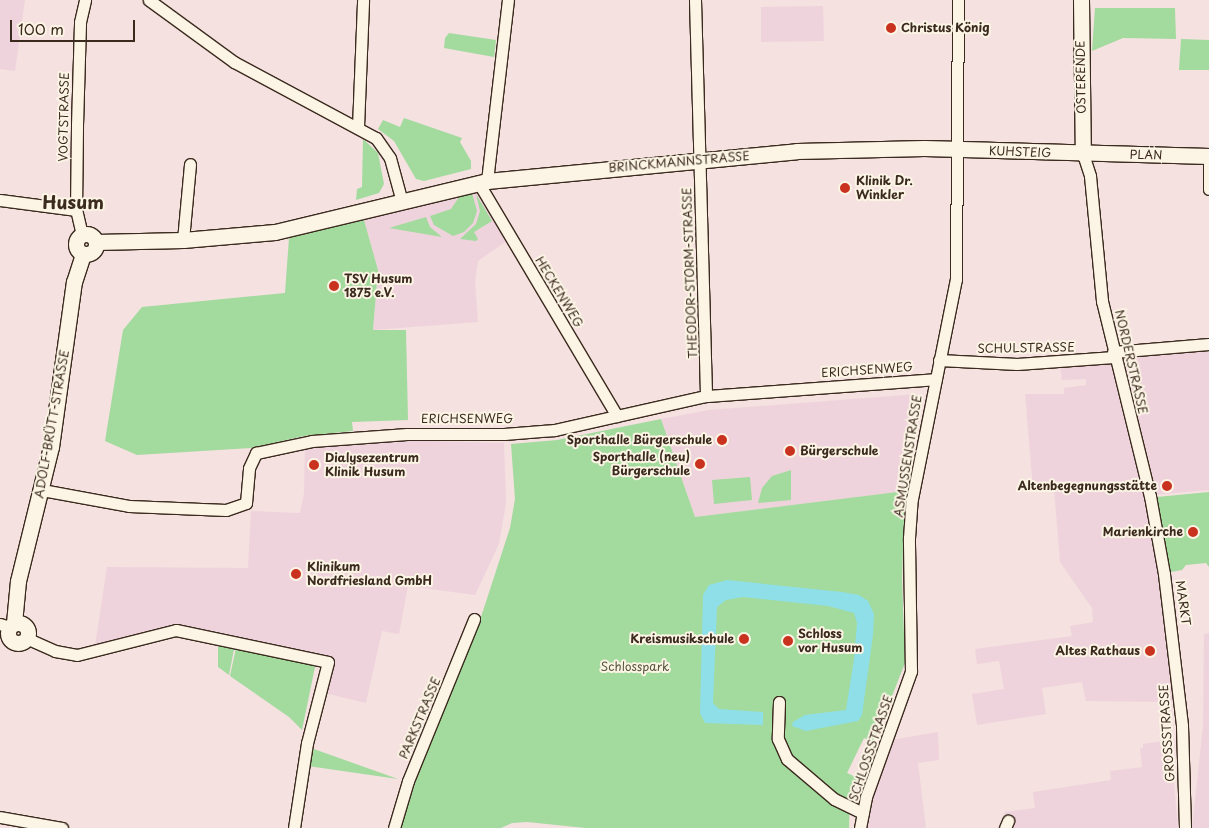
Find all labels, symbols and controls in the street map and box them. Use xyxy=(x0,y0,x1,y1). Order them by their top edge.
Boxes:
scale bar xyxy=(12,10,138,42)
text: 100 m xyxy=(18,17,64,40)
place label: Christus König xyxy=(901,21,990,35)
marker: Christus König xyxy=(885,22,897,34)
street label: OSTERENDE xyxy=(1073,40,1089,114)
street label: VOGTSTRASSE xyxy=(56,72,72,162)
street label: KUHSTEIG xyxy=(989,144,1051,160)
street label: PLAN xyxy=(1129,148,1163,162)
street label: BRINCKMANNSTRASSE xyxy=(608,149,750,175)
place label: Klinik Dr. Winkler xyxy=(856,174,913,202)
marker: Klinik Dr. Winkler xyxy=(838,181,852,195)
street label: THEODOR-STORM-STRASSE xyxy=(680,187,700,359)
district label: Husum xyxy=(42,191,104,213)
street label: HECKENWEG xyxy=(532,254,586,330)
place label: TSV Husum 1875 e.V. xyxy=(344,272,413,300)
marker: TSV Husum 1875 e.V. xyxy=(328,280,340,292)
street label: NORDERSTRASSE xyxy=(1112,308,1150,416)
street label: SCHULSTRASSE xyxy=(977,340,1075,356)
street label: ADOLF-BRÜTT-STRASSE xyxy=(32,349,72,499)
street label: ERICHSENWEG xyxy=(821,360,913,380)
street label: ASMUSSENSTRASSE xyxy=(891,394,925,518)
street label: ERICHSENWEG xyxy=(421,412,513,426)
place label: Sporthalle Bürgerschule xyxy=(567,433,712,447)
marker: Sporthalle Bürgerschule xyxy=(716,434,728,446)
place label: Bürgerschule xyxy=(800,444,878,458)
marker: Bürgerschule xyxy=(784,445,796,457)
place label: Sporthalle (neu) Bürgerschule xyxy=(592,450,690,478)
place label: Dialysezentrum Klinik Husum xyxy=(325,451,419,479)
marker: Dialysezentrum Klinik Husum xyxy=(307,458,321,472)
marker: Sporthalle (neu) Bürgerschule xyxy=(694,458,706,470)
place label: Altenbegegnungsstätte xyxy=(1018,479,1157,493)
marker: Altenbegegnungsstätte xyxy=(1161,480,1173,492)
place label: Marienkirche xyxy=(1103,525,1183,539)
marker: Marienkirche xyxy=(1187,526,1199,538)
place label: Klinikum Nordfriesland GmbH xyxy=(307,560,432,588)
marker: Klinikum Nordfriesland GmbH xyxy=(289,567,303,581)
street label: MARKT xyxy=(1173,579,1193,627)
place label: Schloss vor Husum xyxy=(798,627,863,655)
place label: Kreismusikschule xyxy=(630,632,734,646)
marker: Kreismusikschule xyxy=(738,633,750,645)
marker: Schloss vor Husum xyxy=(782,635,794,647)
place label: Altes Rathaus xyxy=(1055,644,1140,658)
marker: Altes Rathaus xyxy=(1144,645,1156,657)
park label: Schlosspark xyxy=(601,660,669,674)
street label: PARKSTRASSE xyxy=(396,675,444,761)
street label: GROSSSTRASSE xyxy=(1156,684,1178,782)
street label: SCHLOSSSTRASSE xyxy=(846,693,896,803)

